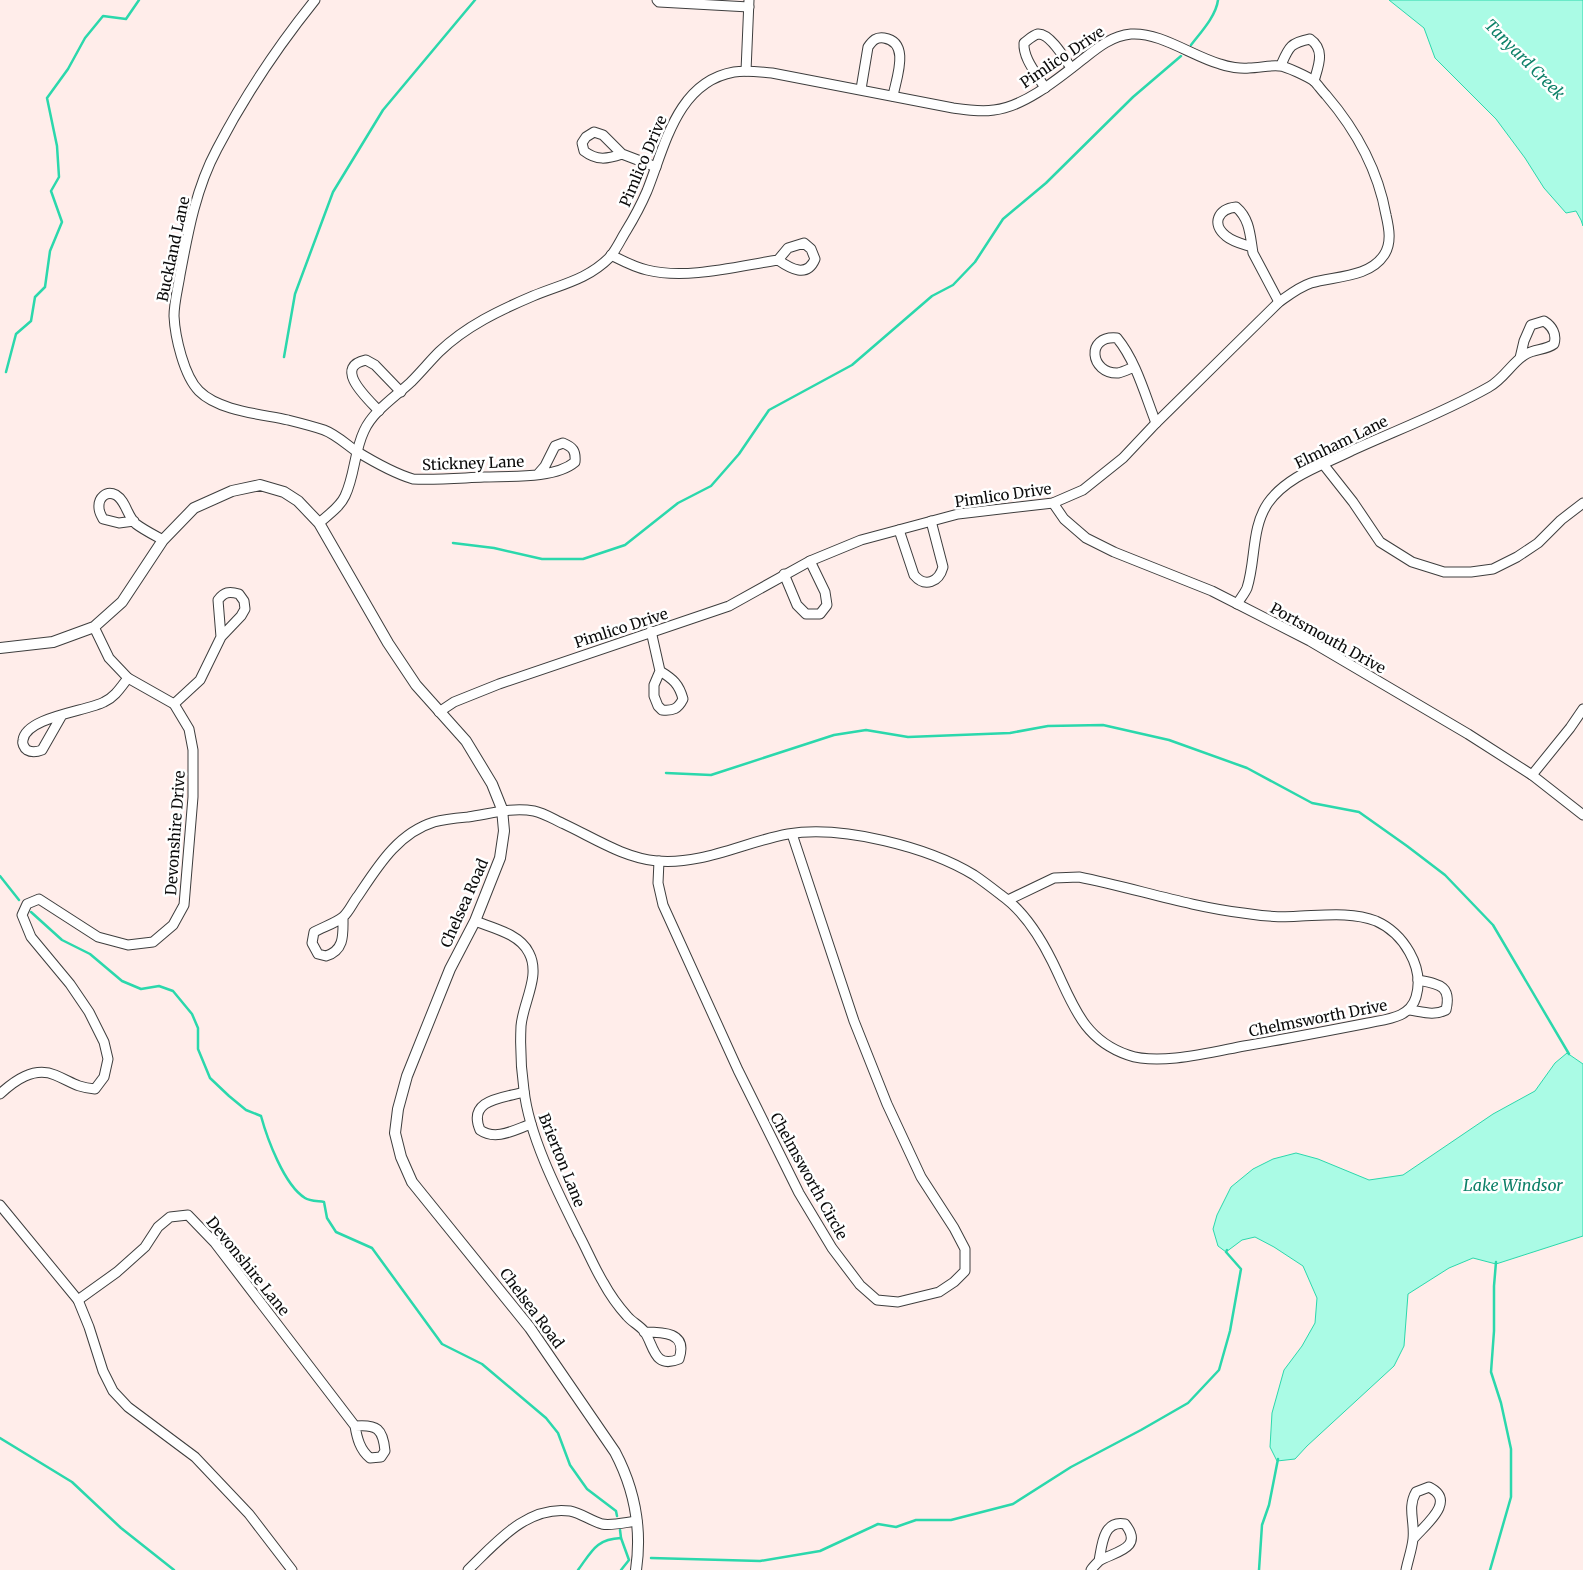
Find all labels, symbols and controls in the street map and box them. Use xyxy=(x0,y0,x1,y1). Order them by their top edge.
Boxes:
water label: Tanyard Creek xyxy=(1481,15,1569,103)
street label: Pimlico Drive xyxy=(1016,22,1108,92)
street label: Pimlico Drive xyxy=(615,112,671,210)
street label: Buckland Lane xyxy=(153,194,193,303)
street label: Elmham Lane xyxy=(1291,411,1391,473)
street label: Stickney Lane xyxy=(422,452,525,474)
street label: Pimlico Drive xyxy=(953,479,1053,511)
street label: Portsmouth Drive xyxy=(1267,598,1389,678)
street label: Pimlico Drive xyxy=(572,604,670,652)
street label: Devonshire Drive xyxy=(161,770,189,896)
street label: Chelsea Road xyxy=(436,856,492,950)
street label: Chelmsworth Drive xyxy=(1247,995,1389,1041)
street label: Chelmsworth Circle xyxy=(766,1109,852,1243)
street label: Brierton Lane xyxy=(535,1110,590,1210)
water label: Lake Windsor xyxy=(1463,1175,1563,1195)
street label: Devonshire Lane xyxy=(202,1213,294,1319)
street label: Chelsea Road xyxy=(496,1264,568,1352)

